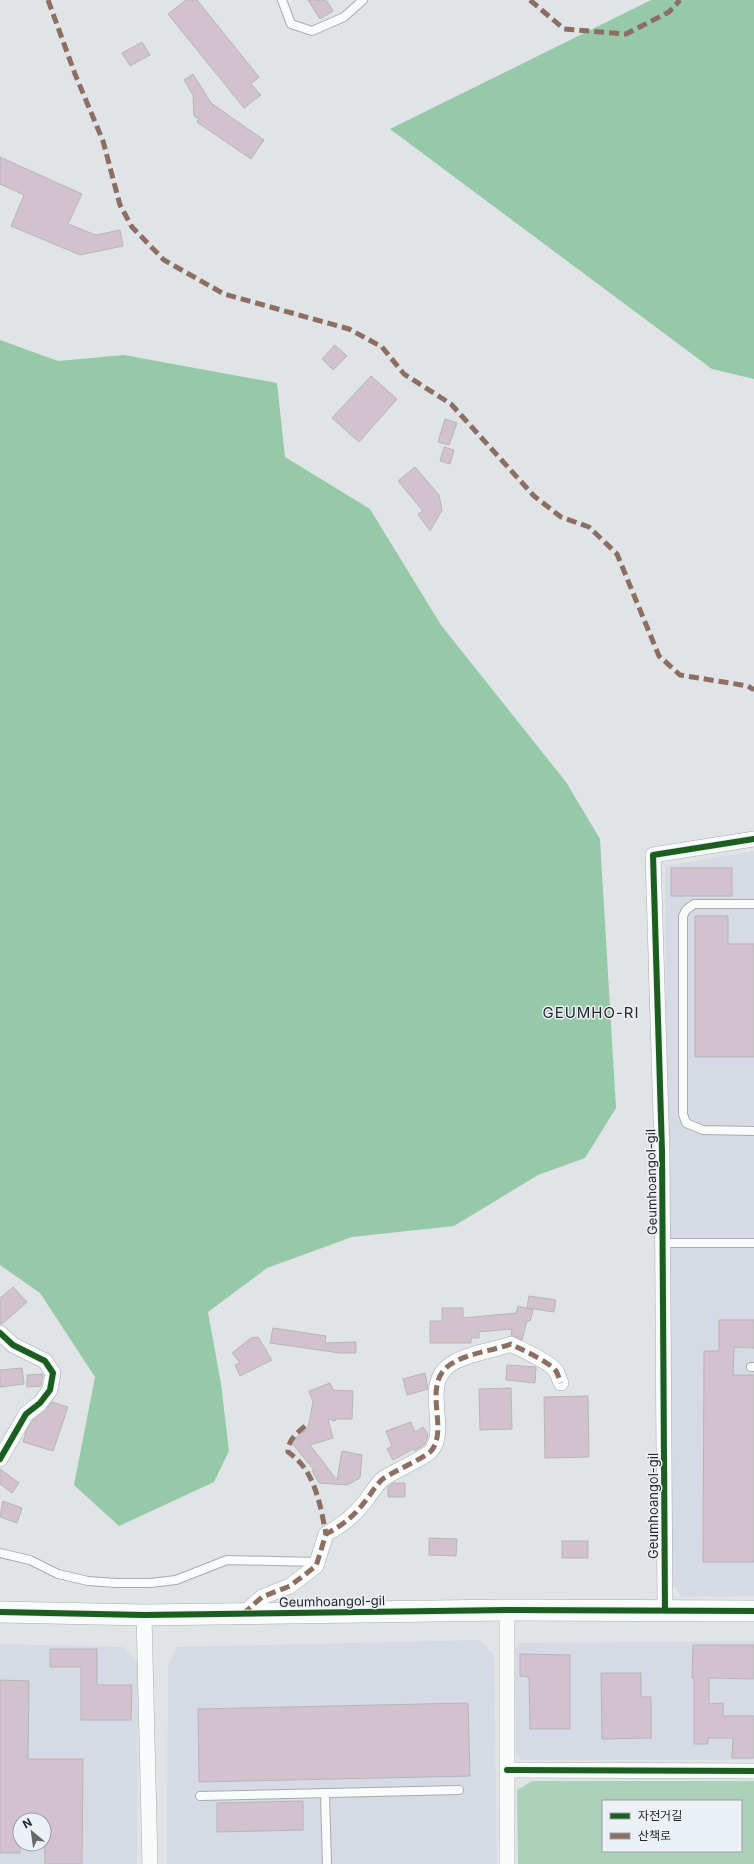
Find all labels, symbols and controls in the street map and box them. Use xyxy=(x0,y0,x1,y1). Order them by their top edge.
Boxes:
district label: GEUMHO-RI xyxy=(542,1003,640,1022)
street label: Geumhoangol-gil xyxy=(642,1129,660,1235)
street label: Geumhoangol-gil xyxy=(645,1453,661,1559)
street label: Geumhoangol-gil xyxy=(279,1592,385,1610)
legend xyxy=(602,1800,742,1852)
text: 자전거길 xyxy=(638,1808,682,1823)
north arrow xyxy=(12,1812,52,1852)
text: N xyxy=(20,1815,34,1831)
text: 산책로 xyxy=(638,1828,671,1843)

